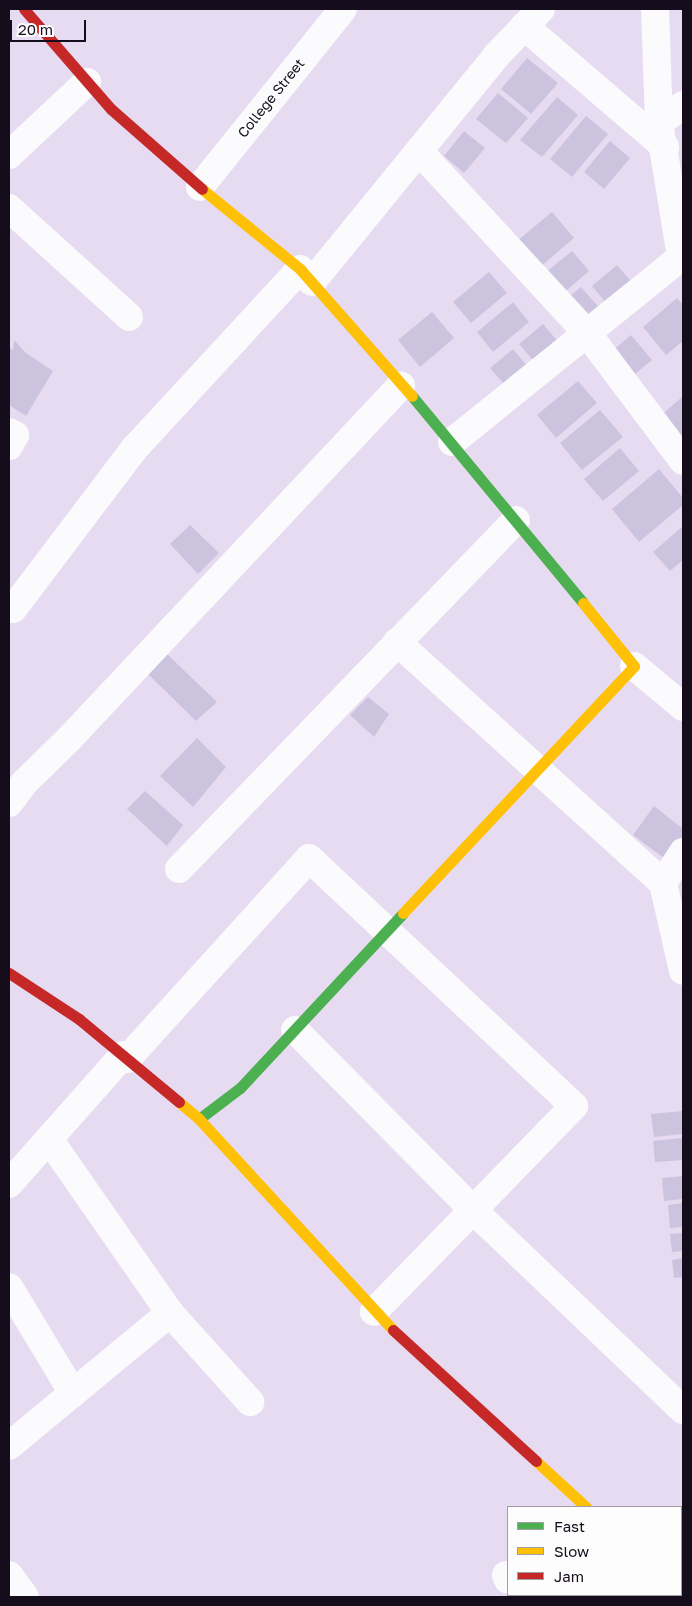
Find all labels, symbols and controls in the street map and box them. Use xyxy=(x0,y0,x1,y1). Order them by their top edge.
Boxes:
scale bar xyxy=(12,10,89,42)
text: 20 m xyxy=(18,20,53,38)
street label: College Street xyxy=(234,55,308,141)
legend xyxy=(507,1506,682,1596)
text: Fast xyxy=(554,1517,585,1535)
text: Slow xyxy=(554,1542,589,1560)
text: Jam xyxy=(554,1567,584,1585)

